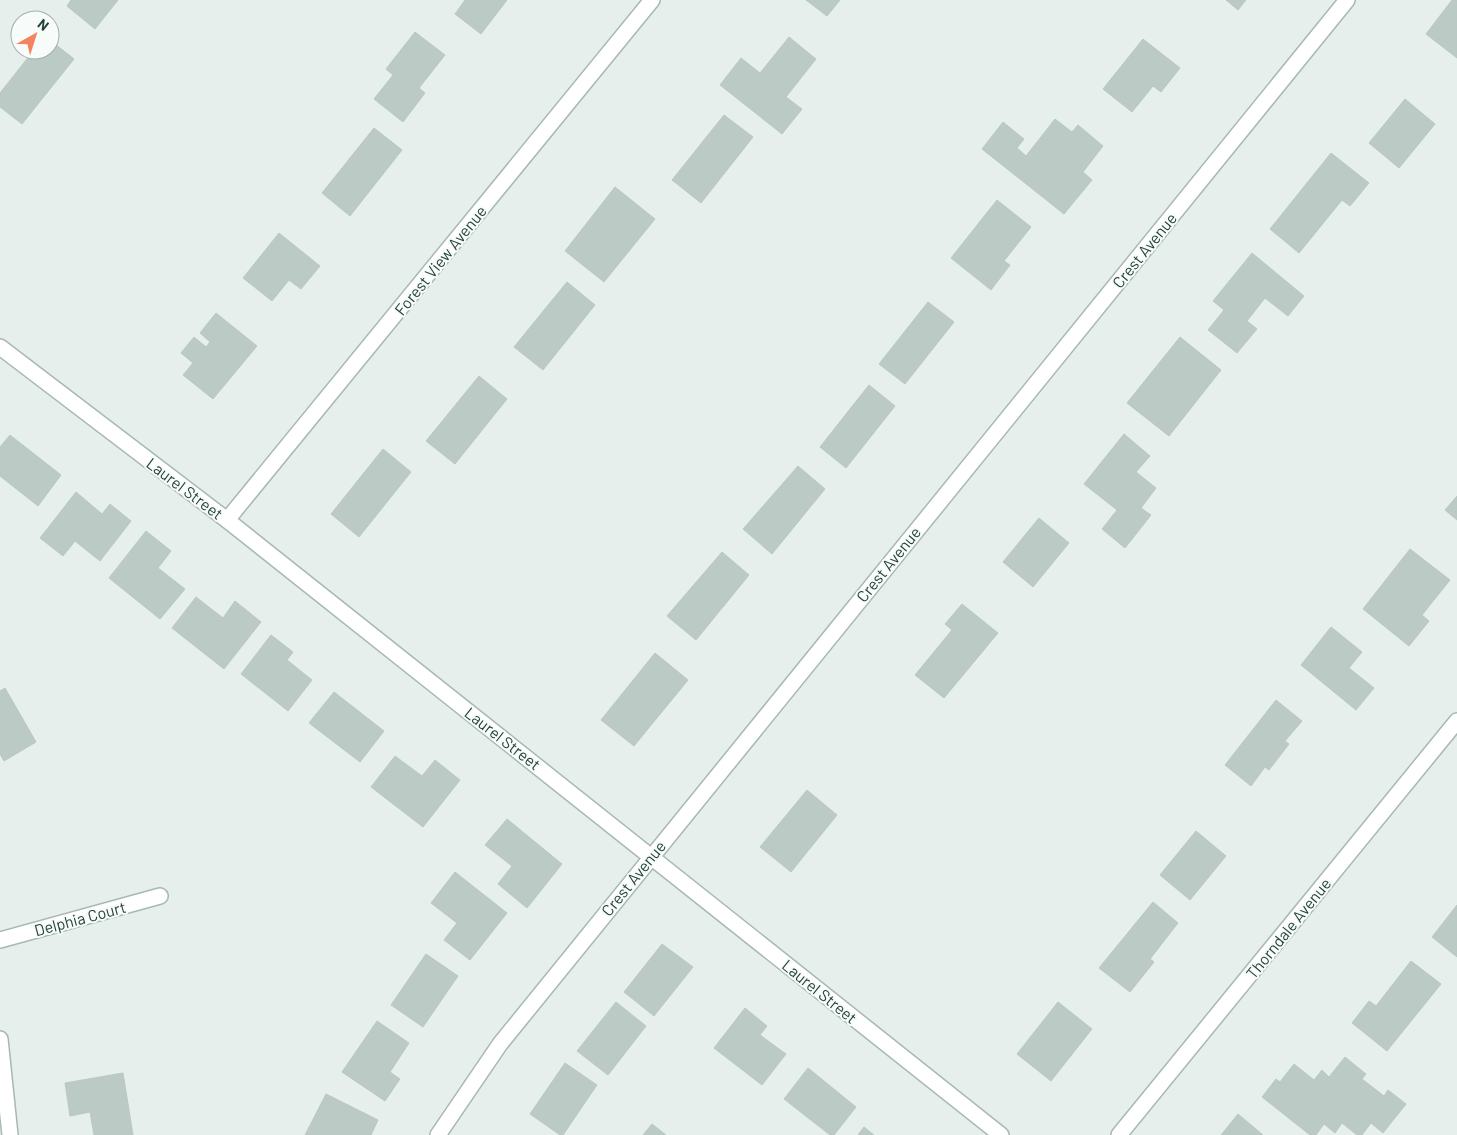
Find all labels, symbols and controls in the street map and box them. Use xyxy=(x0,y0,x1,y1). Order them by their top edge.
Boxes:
north arrow xyxy=(10,10,60,60)
text: N xyxy=(35,15,52,34)
street label: Forest View Avenue xyxy=(390,201,490,319)
street label: Crest Avenue xyxy=(1108,209,1180,291)
street label: Laurel Street xyxy=(143,453,227,523)
street label: Crest Avenue xyxy=(852,523,924,605)
street label: Laurel Street xyxy=(461,703,545,773)
street label: Crest Avenue xyxy=(597,837,669,919)
street label: Thorndale Avenue xyxy=(1242,874,1334,982)
street label: Delphia Court xyxy=(32,897,128,939)
street label: Laurel Street xyxy=(779,955,861,1027)

